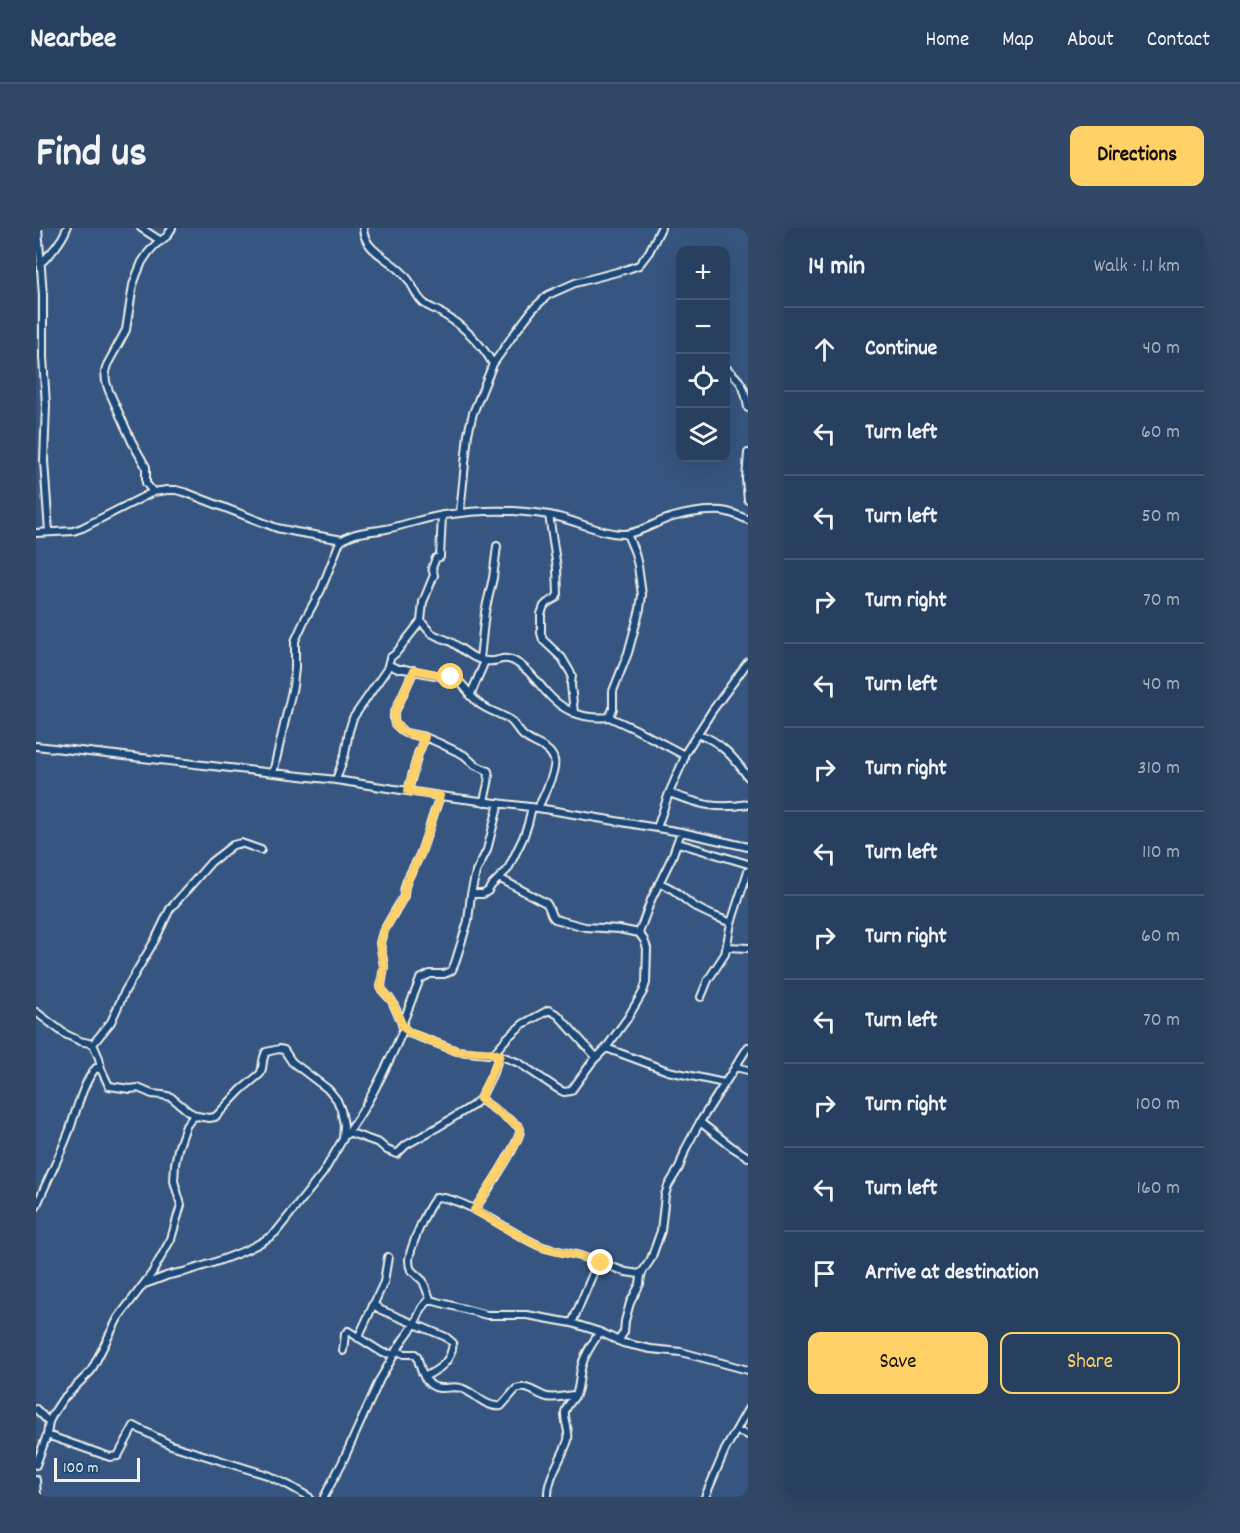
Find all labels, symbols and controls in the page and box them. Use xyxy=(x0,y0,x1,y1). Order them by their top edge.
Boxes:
text: Nearbee xyxy=(30,21,116,61)
text: Home xyxy=(925,26,969,56)
text: Map xyxy=(1002,26,1034,56)
text: About xyxy=(1067,26,1114,56)
text: Contact xyxy=(1147,26,1210,56)
text: Find us xyxy=(36,126,147,186)
button: Directions xyxy=(1070,126,1204,186)
map controls xyxy=(676,246,730,462)
button: + xyxy=(676,246,730,300)
text: 14 min xyxy=(808,249,865,286)
text: Walk · 1.1 km xyxy=(1094,253,1180,281)
button: − xyxy=(676,300,730,354)
icon: ahead xyxy=(808,333,841,366)
text: Continue xyxy=(865,334,937,365)
text: 40 m xyxy=(1142,335,1180,363)
button: locate xyxy=(676,354,730,408)
button: layers xyxy=(676,408,730,462)
icon: left xyxy=(808,417,841,450)
text: Turn left xyxy=(865,418,937,449)
text: 60 m xyxy=(1141,419,1180,447)
icon: left xyxy=(808,501,841,534)
text: Turn left xyxy=(865,502,937,533)
text: 50 m xyxy=(1142,503,1180,531)
icon: right xyxy=(808,585,841,618)
text: Turn right xyxy=(865,586,947,617)
text: 70 m xyxy=(1143,587,1180,615)
route start xyxy=(437,663,463,689)
icon: left xyxy=(808,669,841,702)
text: Turn left xyxy=(865,670,937,701)
text: 40 m xyxy=(1142,671,1180,699)
icon: right xyxy=(808,753,841,786)
text: Turn right xyxy=(865,754,947,785)
text: 310 m xyxy=(1138,755,1180,783)
icon: left xyxy=(808,837,841,870)
text: Turn left xyxy=(865,838,937,869)
text: 110 m xyxy=(1142,839,1180,867)
icon: right xyxy=(808,921,841,954)
text: Turn right xyxy=(865,922,947,953)
text: 60 m xyxy=(1141,923,1180,951)
icon: left xyxy=(808,1005,841,1038)
text: Turn left xyxy=(865,1006,937,1037)
text: 70 m xyxy=(1143,1007,1180,1035)
icon: right xyxy=(808,1089,841,1122)
text: Turn right xyxy=(865,1090,947,1121)
text: 100 m xyxy=(1136,1091,1180,1119)
icon: left xyxy=(808,1173,841,1206)
text: Turn left xyxy=(865,1174,937,1205)
text: 160 m xyxy=(1137,1175,1180,1203)
route end xyxy=(587,1249,613,1275)
icon: arrive xyxy=(808,1257,841,1290)
text: Arrive at destination xyxy=(865,1258,1039,1289)
button: Save xyxy=(808,1332,988,1394)
button: Share xyxy=(1000,1332,1180,1394)
scale bar xyxy=(54,1455,140,1482)
text: 100 m xyxy=(63,1457,99,1480)

